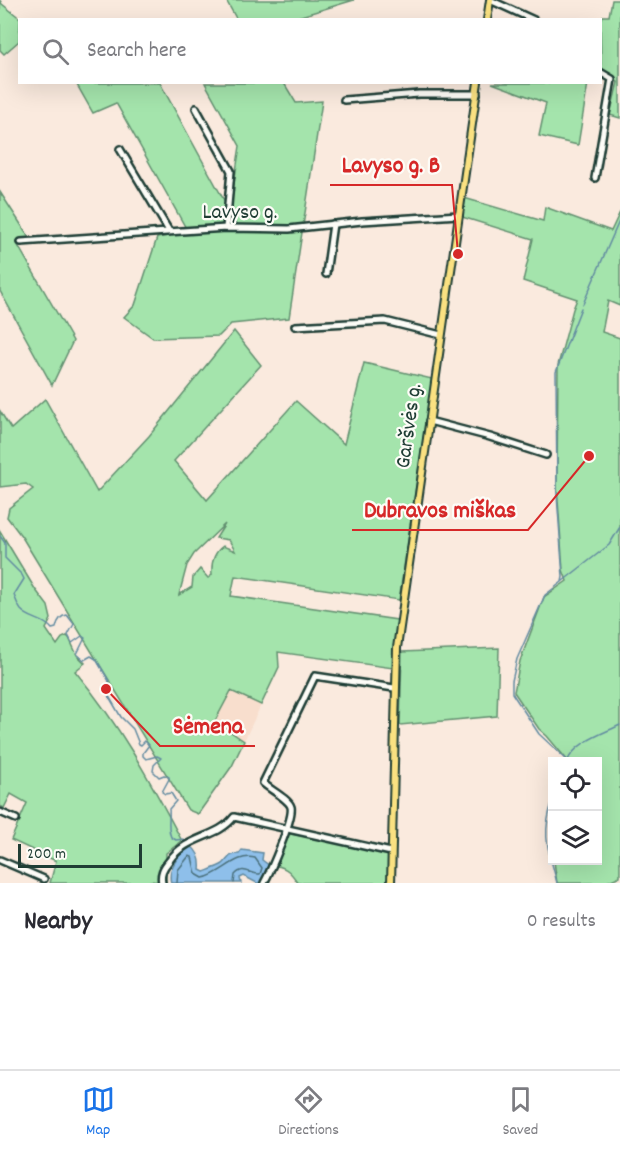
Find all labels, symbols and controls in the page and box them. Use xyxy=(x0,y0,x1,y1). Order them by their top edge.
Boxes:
search box xyxy=(18,18,602,84)
icon: search xyxy=(39,35,72,68)
text: Search here xyxy=(87,36,186,67)
callout: Lavyso g. B xyxy=(330,143,452,185)
text: Lavyso g. B xyxy=(342,150,440,184)
street label: Lavyso g. xyxy=(203,198,277,229)
street label: Garšvės g. xyxy=(389,382,431,470)
callout: Dubravos miškas xyxy=(352,488,528,530)
text: Dubravos miškas xyxy=(364,495,516,529)
callout: Sėmena xyxy=(160,704,255,746)
text: Sėmena xyxy=(173,711,244,745)
map controls xyxy=(548,757,602,865)
button: locate xyxy=(548,757,602,811)
button: layers xyxy=(548,811,602,865)
scale bar xyxy=(18,841,142,868)
text: 200 m xyxy=(27,843,66,866)
text: Nearby xyxy=(24,904,92,941)
text: 0 results xyxy=(527,908,596,936)
tab: Map xyxy=(82,1083,115,1142)
tab: Directions xyxy=(278,1083,339,1142)
tab: Saved xyxy=(502,1083,538,1142)

